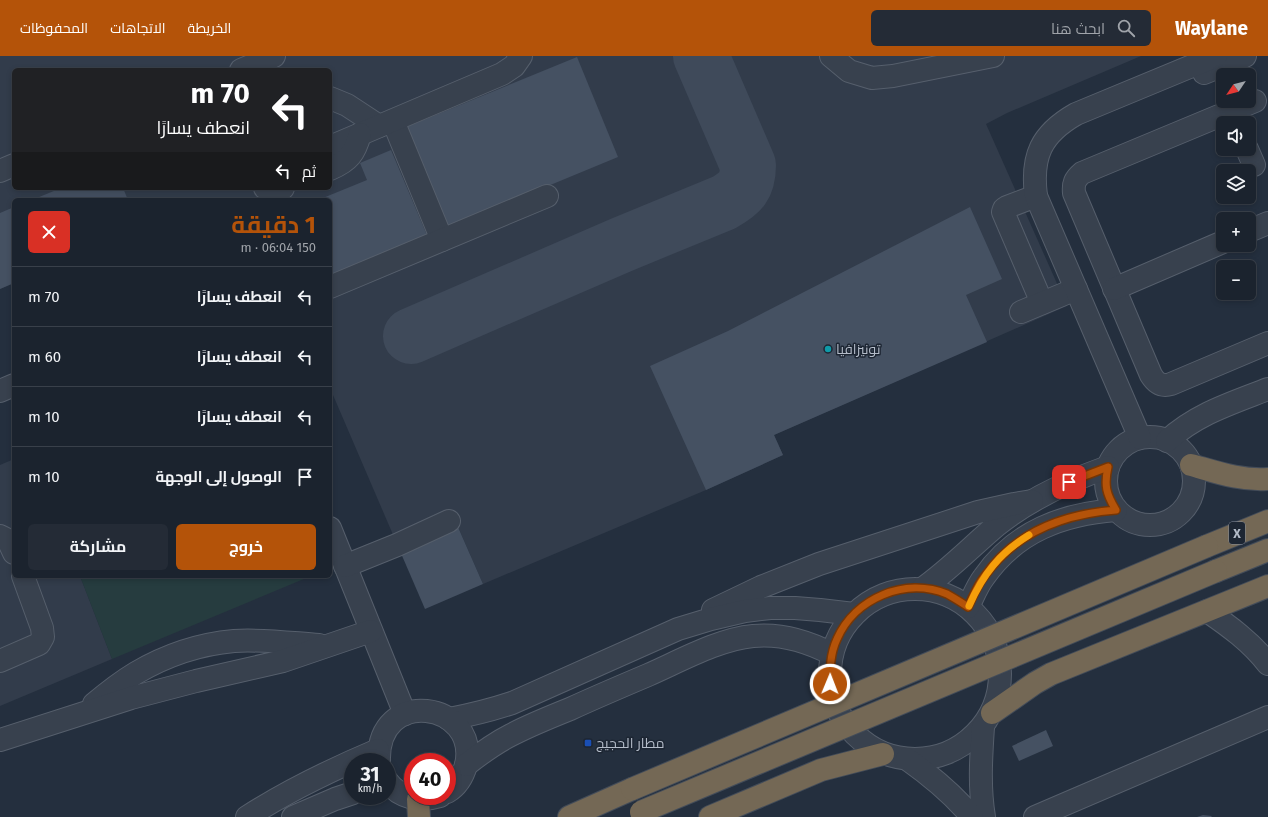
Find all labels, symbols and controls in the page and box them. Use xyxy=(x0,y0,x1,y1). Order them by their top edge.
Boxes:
search box xyxy=(871,10,1151,46)
icon: search xyxy=(1115,17,1137,39)
text: Waylane xyxy=(1175,17,1248,40)
text: المحفوظات xyxy=(20,20,88,37)
text: الاتجاهات xyxy=(110,20,166,37)
text: الخريطة xyxy=(188,20,231,37)
text: ابحث هنا xyxy=(1051,20,1105,38)
north arrow xyxy=(1216,68,1256,108)
map controls xyxy=(1216,68,1256,300)
text: 70 m xyxy=(191,77,250,110)
icon: left xyxy=(264,84,316,136)
button: sound xyxy=(1216,116,1256,156)
text: انعطف يسارًا xyxy=(156,117,250,139)
icon: left xyxy=(272,160,294,182)
text: ثم xyxy=(302,163,316,181)
button: layers xyxy=(1216,164,1256,204)
button: close xyxy=(28,211,70,253)
text: 1 دقيقة xyxy=(231,211,316,239)
button: + xyxy=(1216,212,1256,252)
text: 150 m · 06:04 xyxy=(241,240,316,255)
button: − xyxy=(1216,260,1256,300)
icon: left xyxy=(294,286,316,308)
text: 70 m xyxy=(28,288,60,306)
text: انعطف يسارًا xyxy=(197,288,282,306)
place label: تونيزافيا xyxy=(836,341,881,358)
marker: تونيزافيا xyxy=(823,344,833,354)
icon: left xyxy=(294,346,316,368)
text: 60 m xyxy=(28,348,61,366)
text: انعطف يسارًا xyxy=(197,348,282,366)
icon: left xyxy=(294,406,316,428)
text: 10 m xyxy=(28,408,60,426)
text: انعطف يسارًا xyxy=(197,408,282,426)
pin xyxy=(1052,465,1086,499)
icon: arrive xyxy=(294,466,316,488)
text: 10 m xyxy=(28,468,60,486)
text: الوصول إلى الوجهة xyxy=(155,468,282,486)
icon: arrive xyxy=(1058,471,1080,493)
road number: X xyxy=(1229,522,1245,544)
button: مشاركة xyxy=(28,524,168,570)
button: خروج xyxy=(176,524,316,570)
position arrow xyxy=(809,663,851,705)
place label: مطار الحجيج xyxy=(596,735,664,752)
marker: مطار الحجيج xyxy=(583,738,593,748)
speed limit sign: 40 xyxy=(404,753,456,805)
text: 31 xyxy=(360,762,380,786)
text: km/h xyxy=(358,783,382,795)

